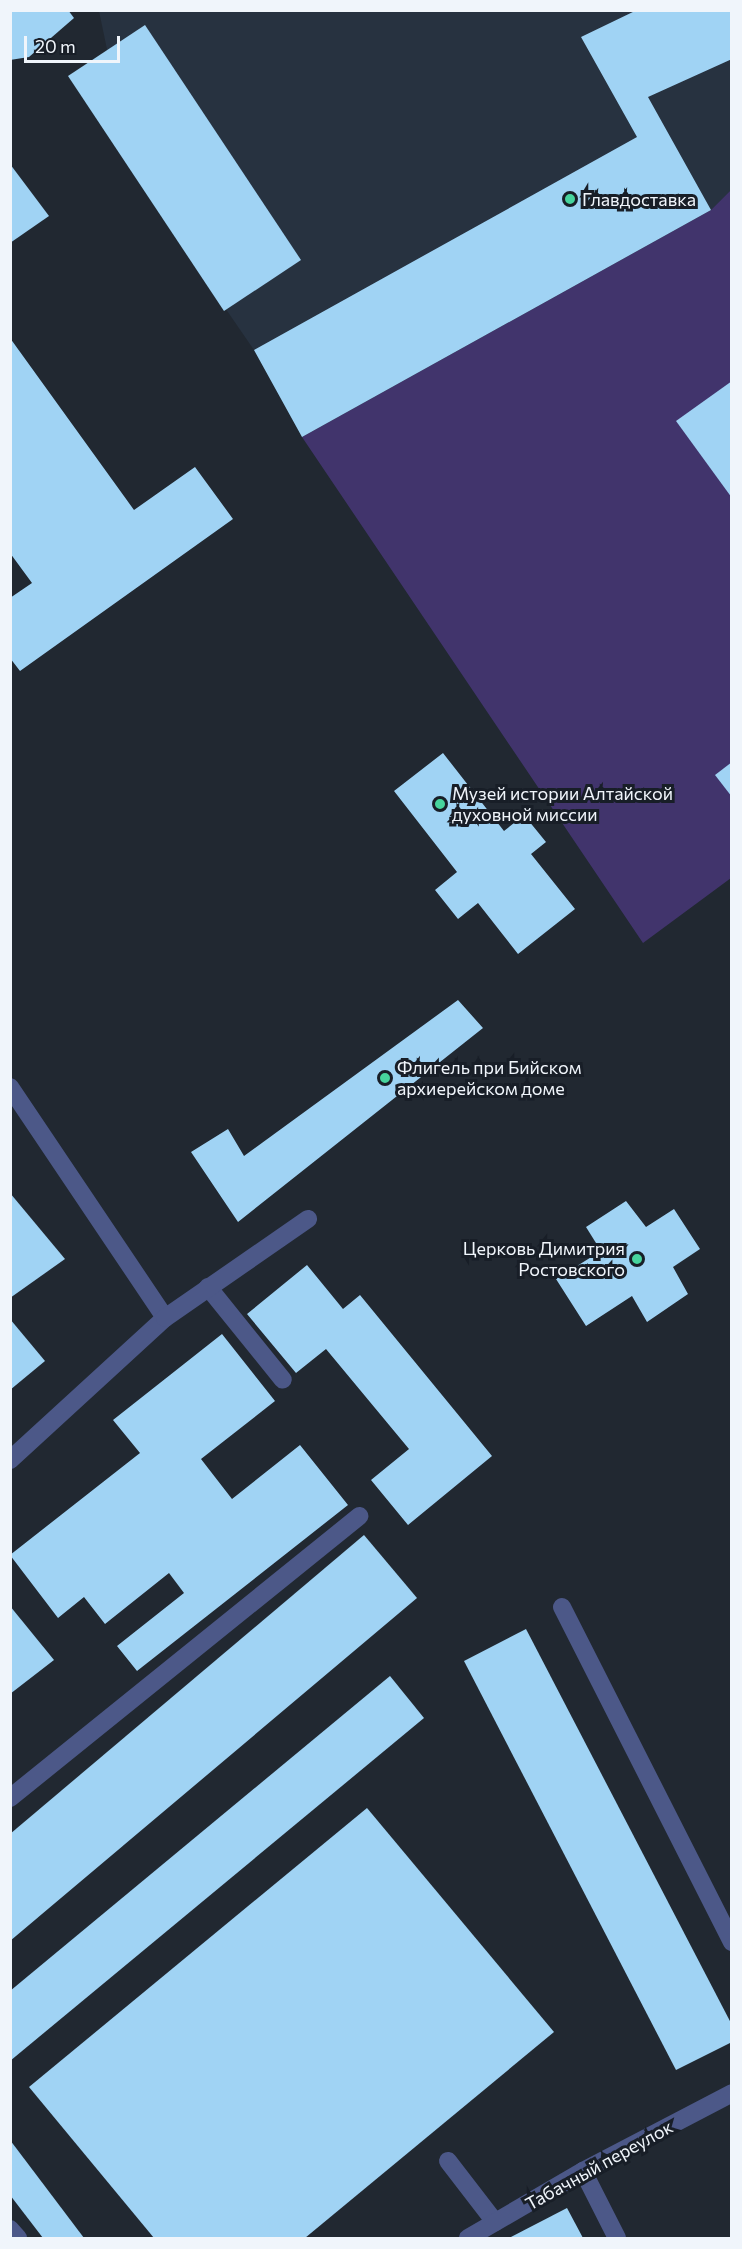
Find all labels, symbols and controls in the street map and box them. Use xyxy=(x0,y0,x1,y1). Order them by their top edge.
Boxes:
scale bar xyxy=(27,24,123,62)
text: 20 m xyxy=(35,35,76,57)
place label: Главдоставка xyxy=(582,188,696,210)
marker: Главдоставка xyxy=(563,192,577,206)
place label: Музей истории Алтайской духовной миссии xyxy=(452,783,673,826)
marker: Музей истории Алтайской духовной миссии xyxy=(433,797,447,811)
place label: Флигель при Бийском архиерейском доме xyxy=(397,1057,581,1100)
marker: Флигель при Бийском архиерейском доме xyxy=(378,1071,392,1085)
place label: Церковь Димитрия Ростовского xyxy=(463,1238,625,1280)
marker: Церковь Димитрия Ростовского xyxy=(630,1252,644,1266)
street label: Табачный переулок xyxy=(522,2116,676,2214)

